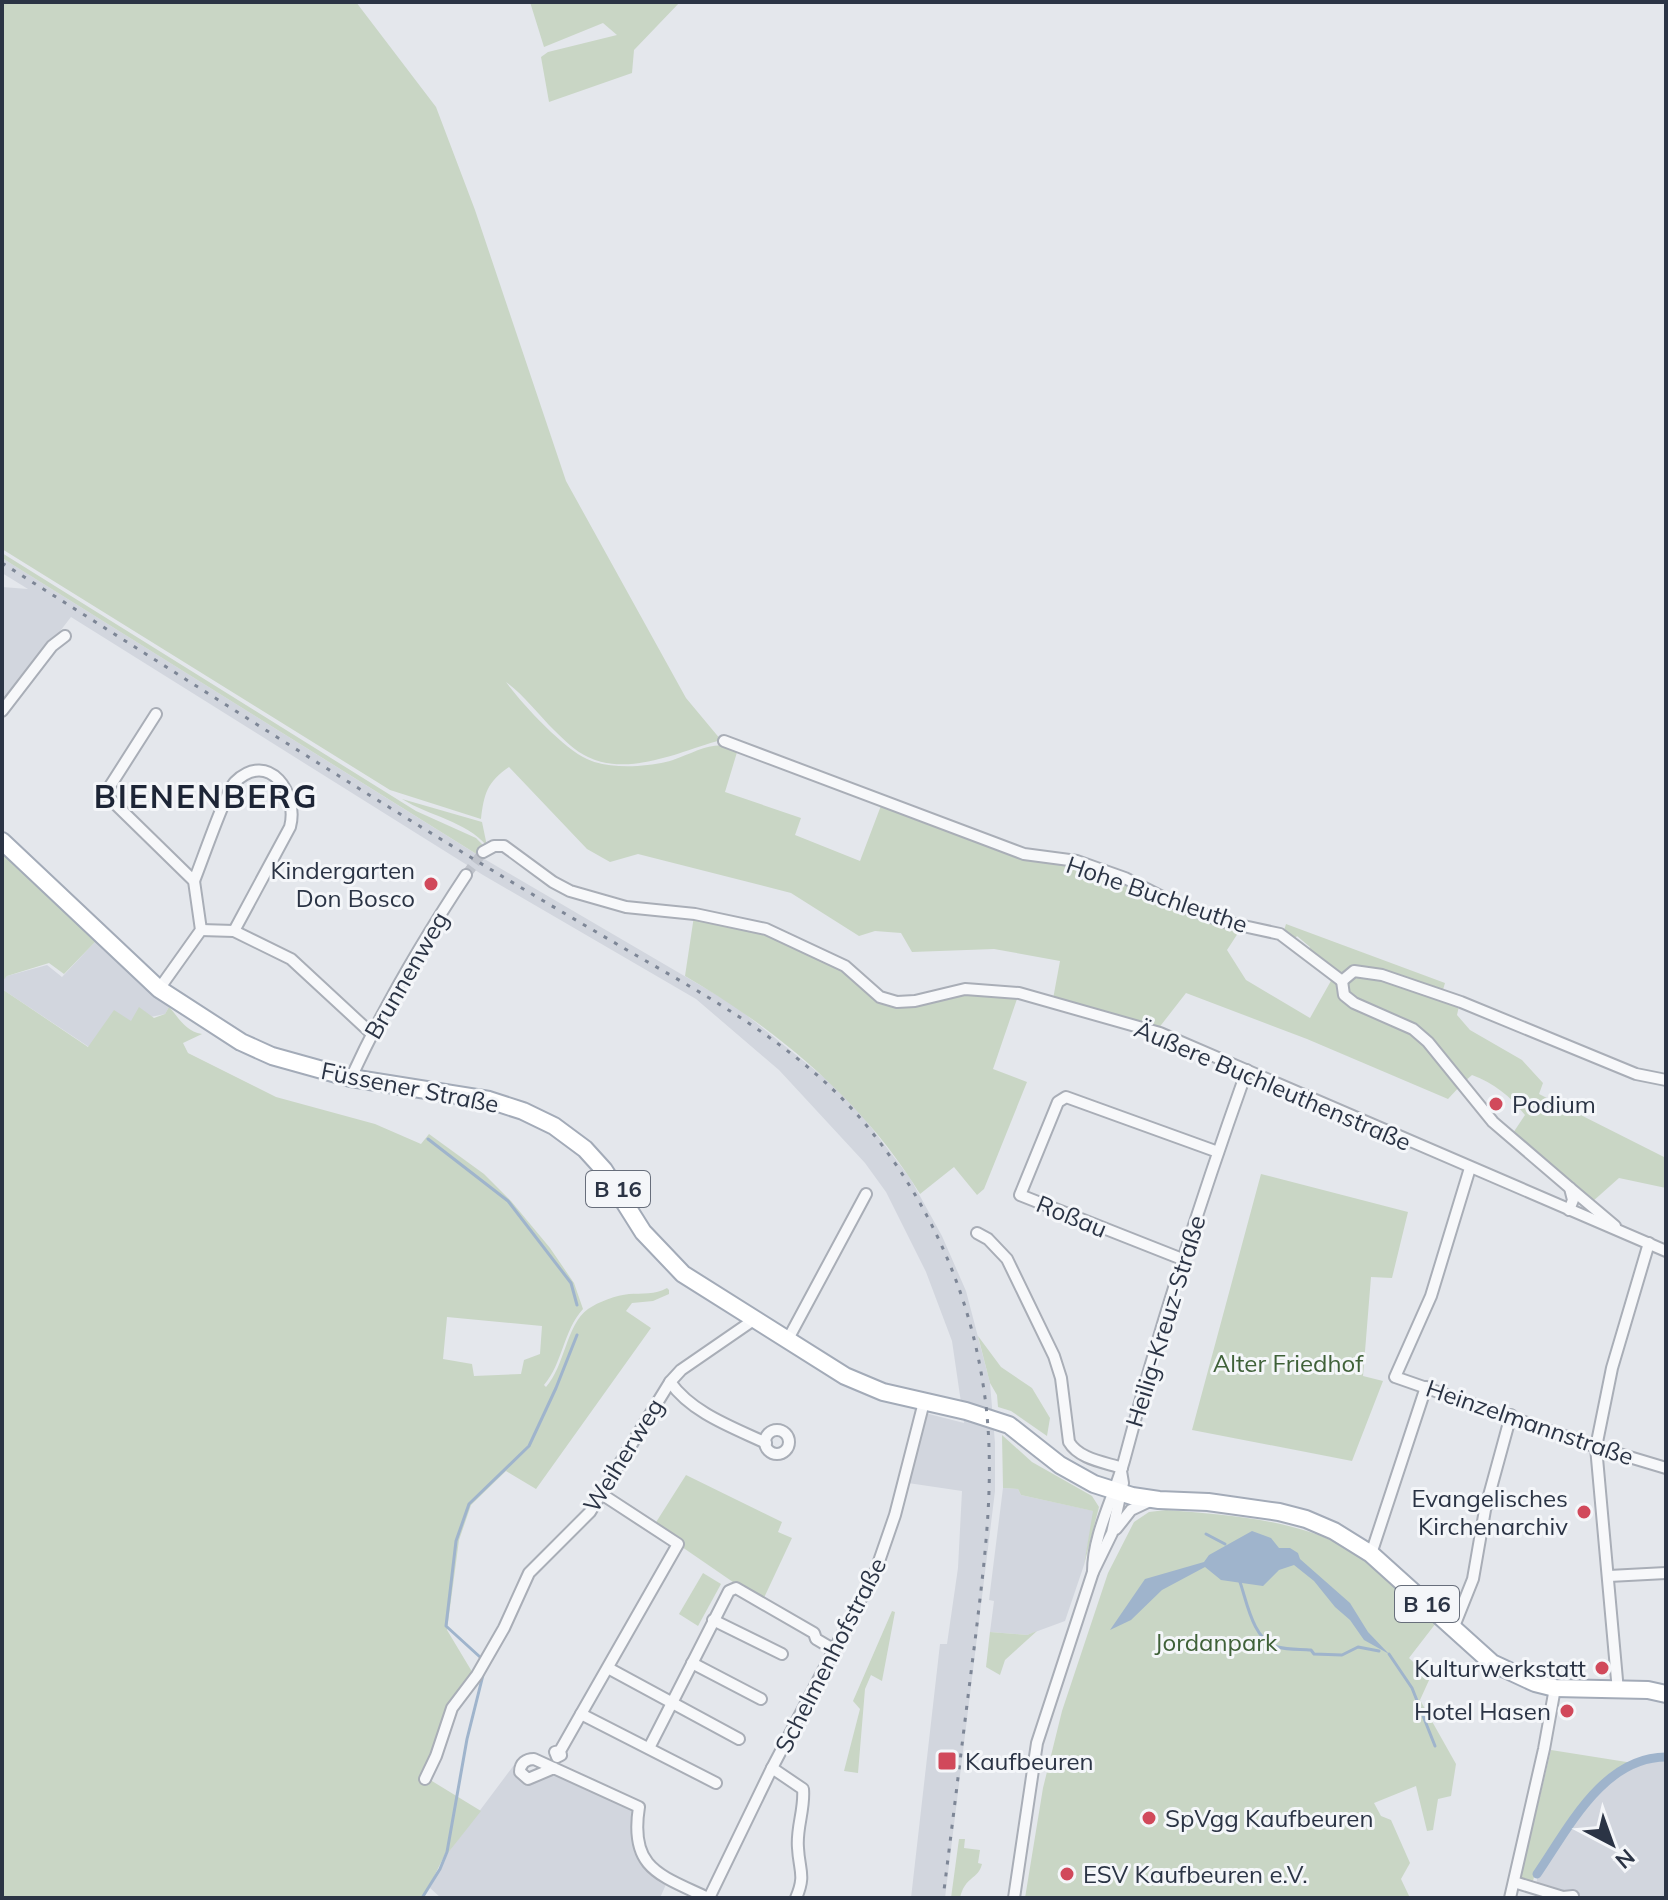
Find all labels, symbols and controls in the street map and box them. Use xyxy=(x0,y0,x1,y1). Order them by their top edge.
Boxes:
district label: BIENENBERG xyxy=(94,776,318,816)
street label: Hohe Buchleuthe xyxy=(1062,849,1252,939)
place label: Kindergarten Don Bosco xyxy=(270,855,415,913)
marker: Kindergarten Don Bosco xyxy=(422,875,440,893)
street label: Brunnenweg xyxy=(357,906,455,1044)
street label: Äußere Buchleuthenstraße xyxy=(1130,1013,1416,1157)
street label: Füssener Straße xyxy=(318,1055,502,1119)
place label: Podium xyxy=(1512,1089,1596,1119)
marker: Podium xyxy=(1487,1095,1505,1113)
road number: B 16 xyxy=(586,1171,650,1207)
street label: Roßau xyxy=(1032,1188,1112,1244)
street label: Heilig-Kreuz-Straße xyxy=(1119,1211,1211,1431)
park label: Alter Friedhof xyxy=(1213,1348,1364,1378)
street label: Heinzelmannstraße xyxy=(1422,1372,1638,1472)
street label: Weiherweg xyxy=(576,1392,670,1518)
place label: Evangelisches Kirchenarchiv xyxy=(1411,1483,1568,1541)
marker: Evangelisches Kirchenarchiv xyxy=(1575,1503,1593,1521)
street label: Schelmenhofstraße xyxy=(768,1552,892,1758)
road number: B 16 xyxy=(1395,1586,1459,1622)
park label: Jordanpark xyxy=(1155,1627,1278,1657)
place label: Kulturwerkstatt xyxy=(1414,1653,1586,1683)
marker: Kulturwerkstatt xyxy=(1593,1659,1611,1677)
place label: Hotel Hasen xyxy=(1414,1696,1551,1726)
marker: Hotel Hasen xyxy=(1558,1702,1576,1720)
place label: Kaufbeuren xyxy=(965,1746,1094,1776)
marker: Kaufbeuren xyxy=(936,1750,958,1772)
place label: SpVgg Kaufbeuren xyxy=(1165,1803,1373,1833)
north arrow xyxy=(1572,1804,1652,1884)
marker: SpVgg Kaufbeuren xyxy=(1140,1809,1158,1827)
text: N xyxy=(1610,1843,1641,1875)
place label: ESV Kaufbeuren e.V. xyxy=(1083,1859,1308,1889)
marker: ESV Kaufbeuren e.V. xyxy=(1058,1865,1076,1883)

